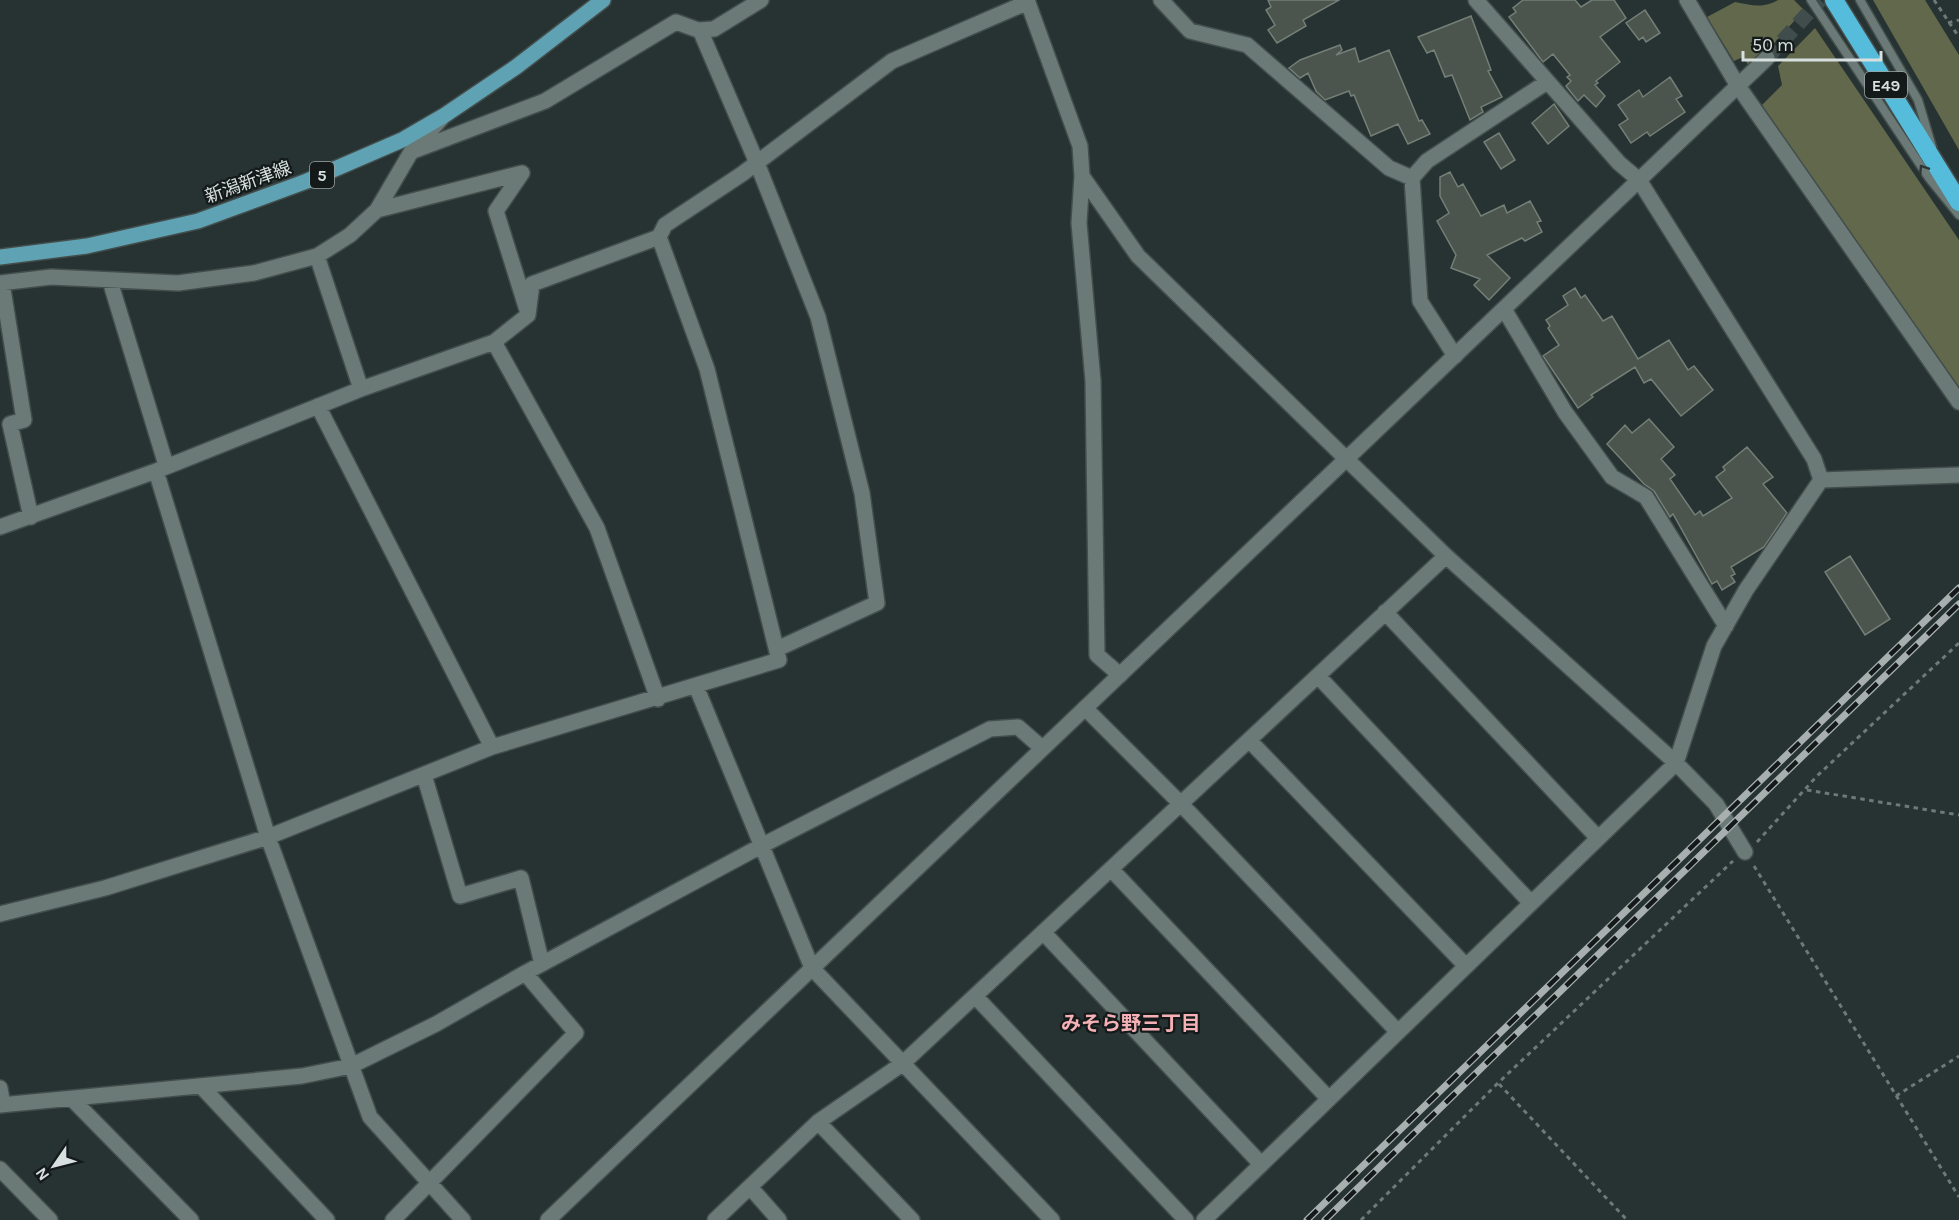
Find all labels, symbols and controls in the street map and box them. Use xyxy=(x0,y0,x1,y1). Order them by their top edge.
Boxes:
scale bar xyxy=(1743,24,1881,62)
text: 50 m xyxy=(1752,34,1794,56)
road number: E49 xyxy=(1865,72,1907,98)
street label: 新潟新津線 xyxy=(202,156,294,208)
road number: 5 xyxy=(310,162,334,188)
one-way arrow xyxy=(1919,165,1930,176)
district label: みそら野三丁目 xyxy=(1061,1012,1201,1035)
north arrow xyxy=(24,1136,84,1196)
text: N xyxy=(31,1164,53,1184)

